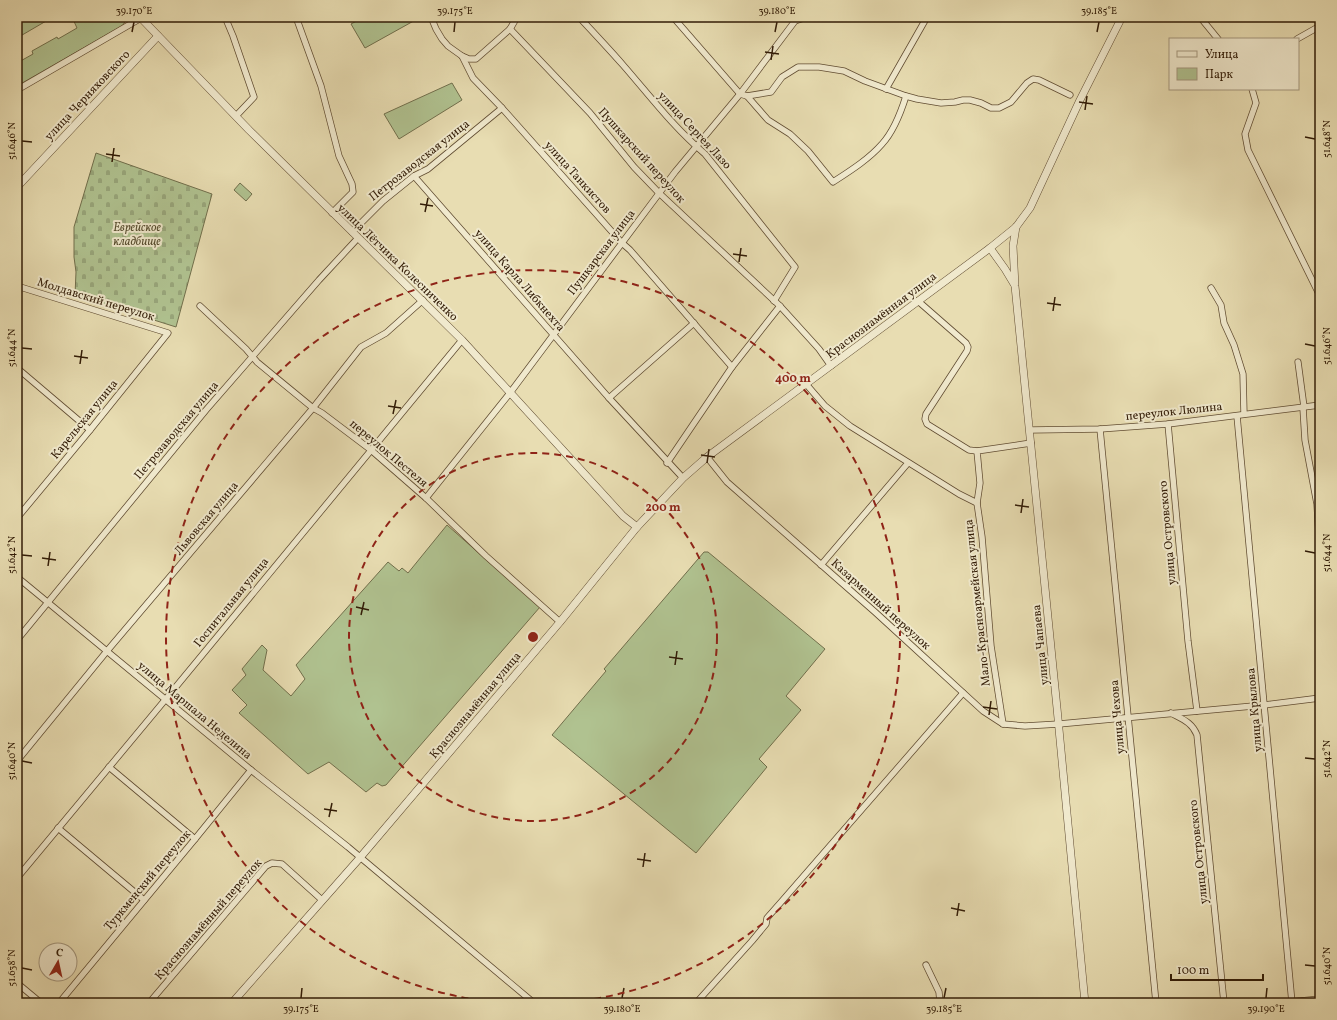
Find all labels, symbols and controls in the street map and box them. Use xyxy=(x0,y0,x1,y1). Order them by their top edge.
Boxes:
text: 39.170°E xyxy=(116,4,152,18)
text: 39.175°E xyxy=(437,4,473,18)
text: 39.180°E xyxy=(759,4,796,18)
text: 39.185°E xyxy=(1081,4,1117,18)
legend xyxy=(1169,38,1299,90)
street label: улица Черняховского xyxy=(42,47,134,144)
text: Улица xyxy=(1205,47,1238,63)
text: Парк xyxy=(1205,67,1233,83)
street label: улица Сергея Лазо xyxy=(654,88,735,173)
street label: Пушкарский переулок xyxy=(594,105,689,207)
street label: Петрозаводская улица xyxy=(366,116,473,205)
text: 51.648°N xyxy=(1320,120,1334,158)
text: 51.646°N xyxy=(5,121,19,160)
street label: улица Танкистов xyxy=(540,138,614,217)
street label: улица Лётчика Колесниченко xyxy=(333,201,461,325)
street label: Пушкарская улица xyxy=(564,207,639,299)
park label: Еврейское кладбище xyxy=(113,220,161,250)
street label: улица Карла Либкнехта xyxy=(470,226,568,335)
street label: Краснознамённая улица xyxy=(823,269,940,363)
street label: Молдавский переулок xyxy=(35,274,157,326)
text: 51.646°N xyxy=(1320,326,1334,365)
text: 51.644°N xyxy=(5,328,19,367)
text: 400 m xyxy=(775,371,811,387)
street label: Карельская улица xyxy=(48,376,122,463)
street label: Петрозаводская улица xyxy=(131,378,223,483)
street label: переулок Люлина xyxy=(1125,399,1223,425)
street label: переулок Пестеля xyxy=(346,416,431,491)
street label: Львовская улица xyxy=(171,478,242,559)
street label: улица Островского xyxy=(1155,480,1181,586)
text: 200 m xyxy=(645,500,681,516)
street label: Мало-Красноармейская улица xyxy=(961,519,995,687)
text: 51.644°N xyxy=(1320,533,1334,572)
text: 51.642°N xyxy=(5,535,19,574)
street label: Госпитальная улица xyxy=(191,554,273,651)
street label: Казарменный переулок xyxy=(827,556,934,654)
street label: улица Чапаева xyxy=(1029,604,1053,686)
centre of rings xyxy=(526,630,540,644)
street label: Краснознамённая улица xyxy=(426,649,525,762)
street label: улица Маршала Неделина xyxy=(134,658,255,763)
street label: улица Крылова xyxy=(1243,667,1267,753)
street label: улица Чехова xyxy=(1107,679,1129,755)
text: 51.642°N xyxy=(1320,739,1334,778)
text: 51.640°N xyxy=(5,741,19,780)
street label: улица Островского xyxy=(1186,799,1212,905)
street label: Туркменский переулок xyxy=(101,826,195,934)
street label: Краснознамённый переулок xyxy=(152,855,266,984)
north arrow xyxy=(38,942,78,982)
text: С xyxy=(55,946,64,962)
text: 51.640°N xyxy=(1320,946,1334,985)
text: 51.638°N xyxy=(5,949,19,987)
scale bar xyxy=(1171,956,1263,982)
text: 100 m xyxy=(1177,963,1210,979)
text: 39.175°E xyxy=(283,1002,319,1016)
text: 39.180°E xyxy=(604,1002,641,1016)
text: 39.185°E xyxy=(926,1002,962,1016)
text: 39.190°E xyxy=(1247,1002,1285,1016)

